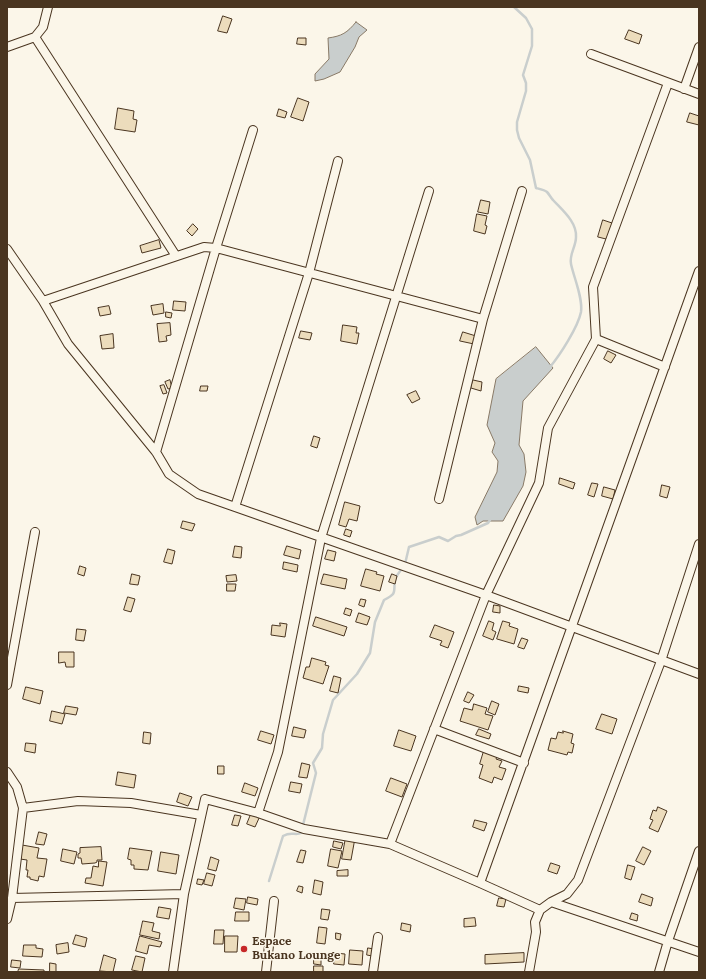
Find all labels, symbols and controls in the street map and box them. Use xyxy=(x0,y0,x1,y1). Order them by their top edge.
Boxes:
place label: Espace Bukano Lounge xyxy=(252,935,340,963)
marker: Espace Bukano Lounge xyxy=(239,944,249,954)

